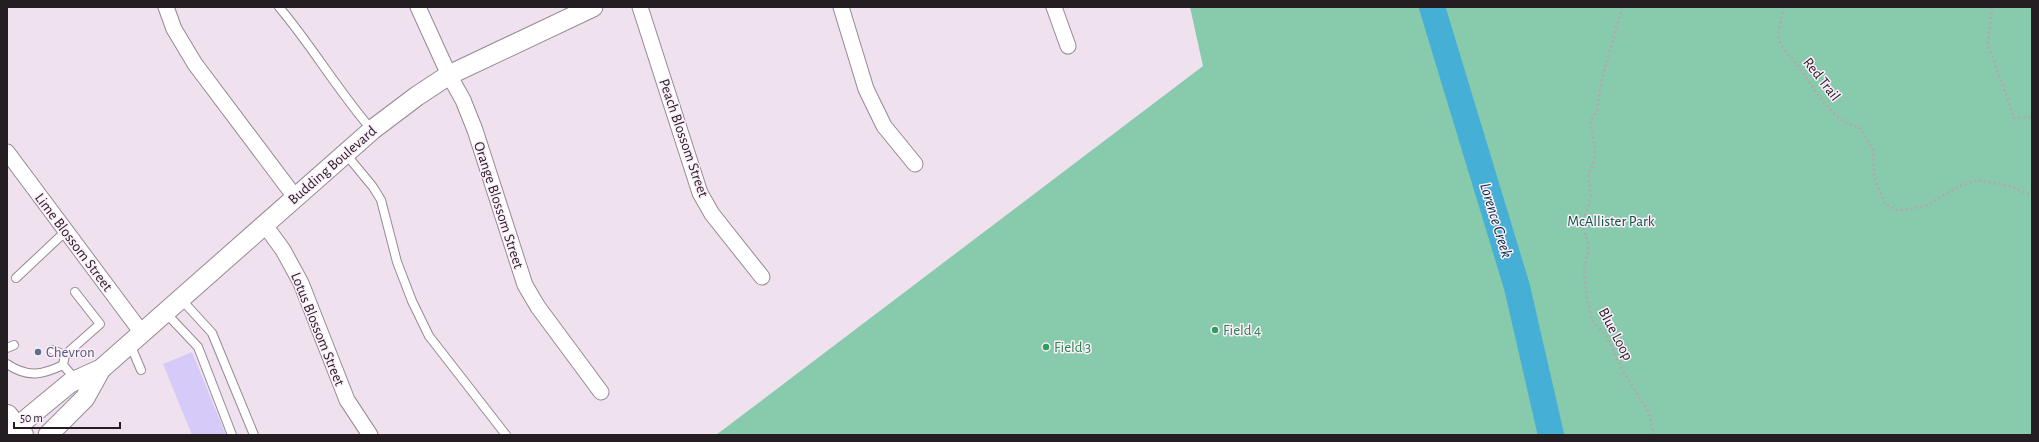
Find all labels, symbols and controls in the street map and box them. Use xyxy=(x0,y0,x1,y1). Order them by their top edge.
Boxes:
street label: Red Trail xyxy=(1800,55,1843,104)
street label: Peach Blossom Street xyxy=(656,77,711,200)
street label: Budding Boulevard xyxy=(285,123,379,208)
street label: Orange Blossom Street xyxy=(471,140,526,271)
water label: Lorence Creek xyxy=(1477,181,1515,260)
street label: Lime Blossom Street xyxy=(32,190,115,294)
park label: McAllister Park xyxy=(1567,214,1655,229)
street label: Lotus Blossom Street xyxy=(288,270,347,388)
street label: Blue Loop xyxy=(1596,305,1636,363)
place label: Field 4 xyxy=(1223,323,1261,338)
marker: Field 4 xyxy=(1210,325,1220,335)
place label: Field 3 xyxy=(1054,340,1091,355)
marker: Field 3 xyxy=(1041,342,1051,352)
place label: Chevron xyxy=(46,345,95,360)
marker: Chevron xyxy=(33,347,43,357)
scale bar xyxy=(14,404,120,430)
text: 50 m xyxy=(20,412,43,424)

